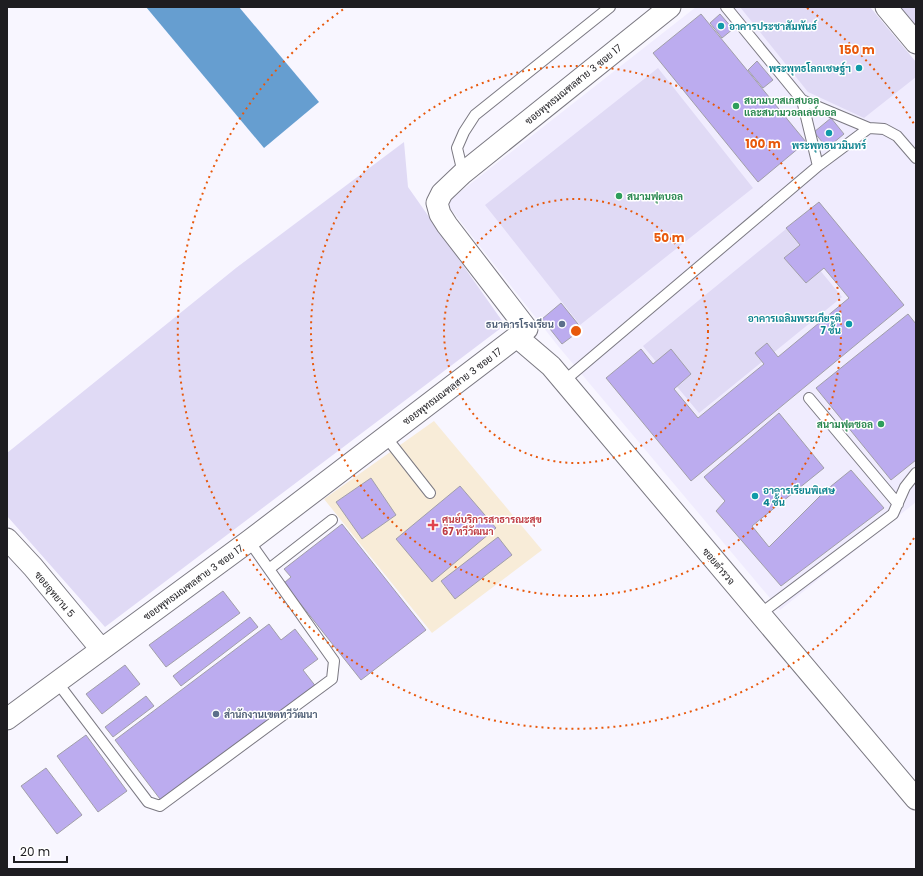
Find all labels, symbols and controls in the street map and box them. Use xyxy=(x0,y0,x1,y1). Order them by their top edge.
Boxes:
place label: อาคารประชาสัมพันธ์ xyxy=(729,19,818,34)
marker: อาคารประชาสัมพันธ์ xyxy=(716,21,726,31)
street label: ซอยพุทธมณฑลสาย 3 ซอย 17 xyxy=(522,40,625,128)
text: 150 m xyxy=(839,41,875,58)
place label: พระพุทธโลกเชษฐ์ฯ xyxy=(769,61,851,76)
marker: พระพุทธโลกเชษฐ์ฯ xyxy=(854,63,864,73)
place label: สนามบาสเกสบอล และสนามวอลเลย์บอล xyxy=(744,93,837,120)
marker: สนามบาสเกสบอล และสนามวอลเลย์บอล xyxy=(731,101,741,111)
marker: พระพุทธนวมินทร์ xyxy=(824,128,834,138)
text: 100 m xyxy=(745,135,781,152)
place label: พระพุทธนวมินทร์ xyxy=(792,138,867,153)
place label: สนามฟุตบอล xyxy=(627,189,683,204)
marker: สนามฟุตบอล xyxy=(614,191,624,201)
text: 50 m xyxy=(654,229,685,246)
place label: อาคารเฉลิมพระเกียรติ 7 ชั้น xyxy=(748,311,841,338)
place label: ธนาคารโรงเรียน xyxy=(486,317,554,332)
marker: ธนาคารโรงเรียน xyxy=(557,319,567,329)
marker: อาคารเฉลิมพระเกียรติ 7 ชั้น xyxy=(844,319,854,329)
centre of rings xyxy=(569,324,583,338)
street label: ซอยพุทธมณฑลสาย 3 ซอย 17 xyxy=(399,344,506,429)
place label: สนามฟุตซอล xyxy=(817,417,873,432)
marker: สนามฟุตซอล xyxy=(876,419,886,429)
place label: อาคารเรียนพิเศษ 4 ชั้น xyxy=(763,483,836,510)
marker: อาคารเรียนพิเศษ 4 ชั้น xyxy=(750,491,760,501)
place label: ศูนย์บริการสาธารณะสุข 67 ทวีวัฒนา xyxy=(442,512,542,539)
marker: ศูนย์บริการสาธารณะสุข 67 ทวีวัฒนา xyxy=(427,519,439,531)
street label: ซอยพุทธมณฑลสาย 3 ซอย 17 xyxy=(140,540,247,624)
street label: ซอยตำรวจ xyxy=(699,545,739,588)
street label: ซอยอุทยาน 5 xyxy=(31,568,78,621)
place label: สำนักงานเขตทวีวัฒนา xyxy=(224,707,318,722)
marker: สำนักงานเขตทวีวัฒนา xyxy=(211,709,221,719)
scale bar xyxy=(14,838,67,864)
text: 20 m xyxy=(20,843,50,860)

